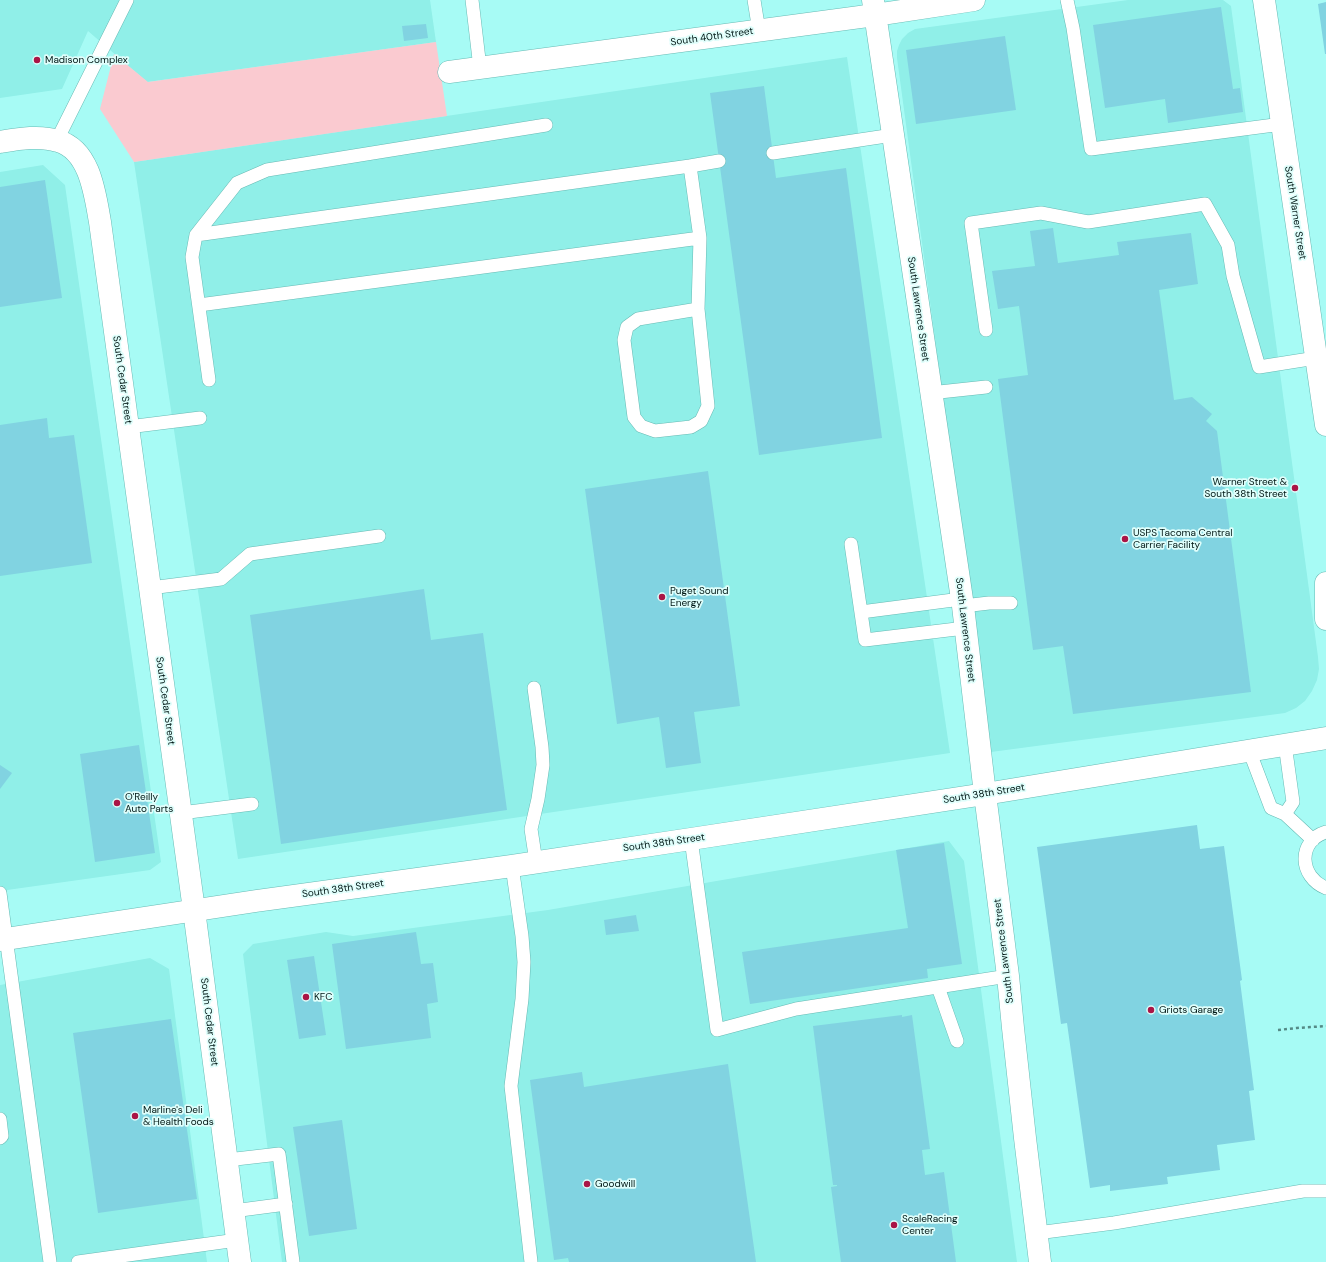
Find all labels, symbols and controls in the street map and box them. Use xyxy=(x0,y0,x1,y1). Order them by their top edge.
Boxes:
street label: South 40th Street xyxy=(670,25,754,49)
place label: Madison Complex xyxy=(45,54,128,66)
marker: Madison Complex xyxy=(32,55,42,65)
street label: South Warner Street xyxy=(1282,166,1308,260)
street label: South Lawrence Street xyxy=(905,256,931,362)
street label: South Cedar Street xyxy=(110,335,134,425)
place label: Warner Street & South 38th Street xyxy=(1205,476,1287,500)
marker: Warner Street & South 38th Street xyxy=(1290,483,1300,493)
place label: USPS Tacoma Central Carrier Facility xyxy=(1133,527,1232,550)
marker: USPS Tacoma Central Carrier Facility xyxy=(1120,534,1130,544)
street label: South Lawrence Street xyxy=(953,577,977,683)
place label: Puget Sound Energy xyxy=(670,585,728,608)
marker: Puget Sound Energy xyxy=(657,592,667,602)
street label: South Cedar Street xyxy=(153,656,177,746)
street label: South 38th Street xyxy=(942,782,1026,806)
place label: O'Reilly Auto Parts xyxy=(125,791,173,814)
marker: O'Reilly Auto Parts xyxy=(112,798,122,808)
street label: South 38th Street xyxy=(622,831,706,855)
street label: South 38th Street xyxy=(301,877,385,901)
street label: South Lawrence Street xyxy=(992,898,1016,1004)
street label: South Cedar Street xyxy=(198,977,220,1067)
place label: KFC xyxy=(314,991,332,1003)
marker: KFC xyxy=(301,992,311,1002)
place label: Griots Garage xyxy=(1159,1004,1223,1016)
marker: Griots Garage xyxy=(1146,1005,1156,1015)
place label: Marline's Deli & Health Foods xyxy=(143,1104,214,1128)
marker: Marline's Deli & Health Foods xyxy=(130,1111,140,1121)
place label: Goodwill xyxy=(595,1178,635,1190)
marker: Goodwill xyxy=(582,1179,592,1189)
place label: ScaleRacing Center xyxy=(902,1213,958,1236)
marker: ScaleRacing Center xyxy=(889,1220,899,1230)

